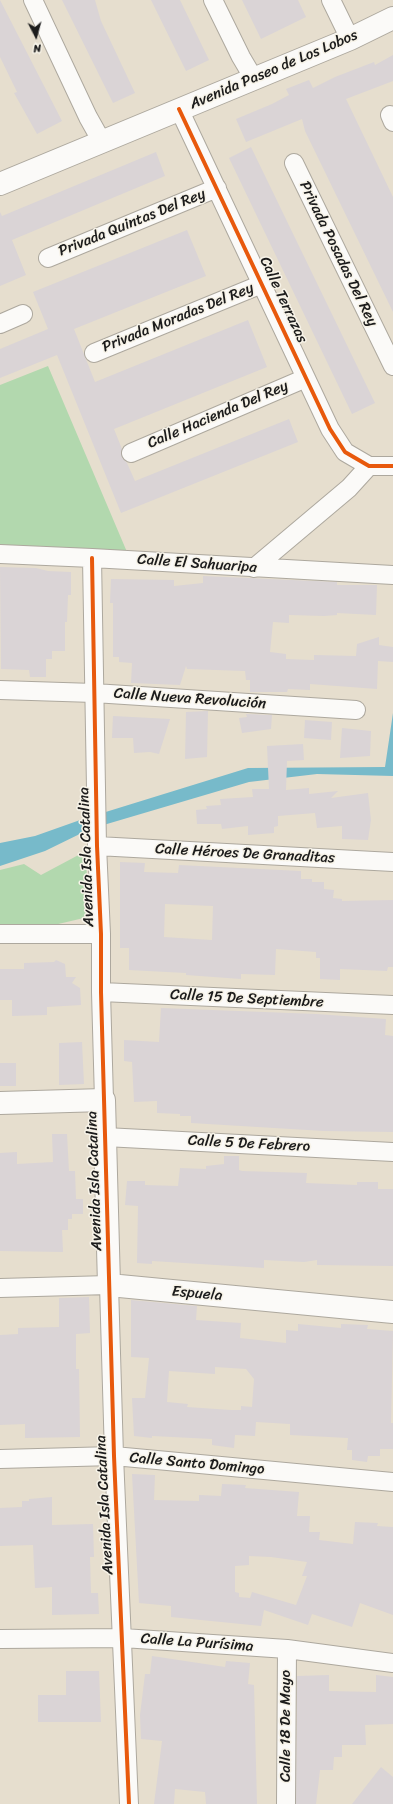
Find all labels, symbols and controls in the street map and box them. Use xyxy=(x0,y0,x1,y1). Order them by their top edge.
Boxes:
north arrow xyxy=(16,16,56,56)
street label: Avenida Paseo de Los Lobos xyxy=(187,26,361,114)
text: N xyxy=(33,39,42,58)
street label: Privada Posadas Del Rey xyxy=(295,178,381,330)
street label: Privada Quintas Del Rey xyxy=(56,185,208,261)
street label: Calle Terrazas xyxy=(255,254,311,346)
street label: Privada Moradas Del Rey xyxy=(100,279,256,357)
street label: Calle Hacienda Del Rey xyxy=(145,377,291,453)
street label: Calle El Sahuaripa xyxy=(137,551,257,577)
street label: Calle Nueva Revolución xyxy=(113,685,267,713)
street label: Avenida Isla Catalina xyxy=(76,787,98,927)
street label: Calle Héroes De Granaditas xyxy=(155,840,335,868)
street label: Calle 15 De Septiembre xyxy=(170,986,324,1012)
street label: Avenida Isla Catalina xyxy=(84,1111,106,1251)
street label: Calle 5 De Febrero xyxy=(187,1132,311,1156)
street label: Espuela xyxy=(171,1283,223,1305)
street label: Avenida Isla Catalina xyxy=(92,1435,118,1575)
street label: Calle Santo Domingo xyxy=(129,1449,265,1479)
street label: Calle La Purísima xyxy=(140,1630,254,1656)
street label: Calle 18 De Mayo xyxy=(277,1670,295,1782)

